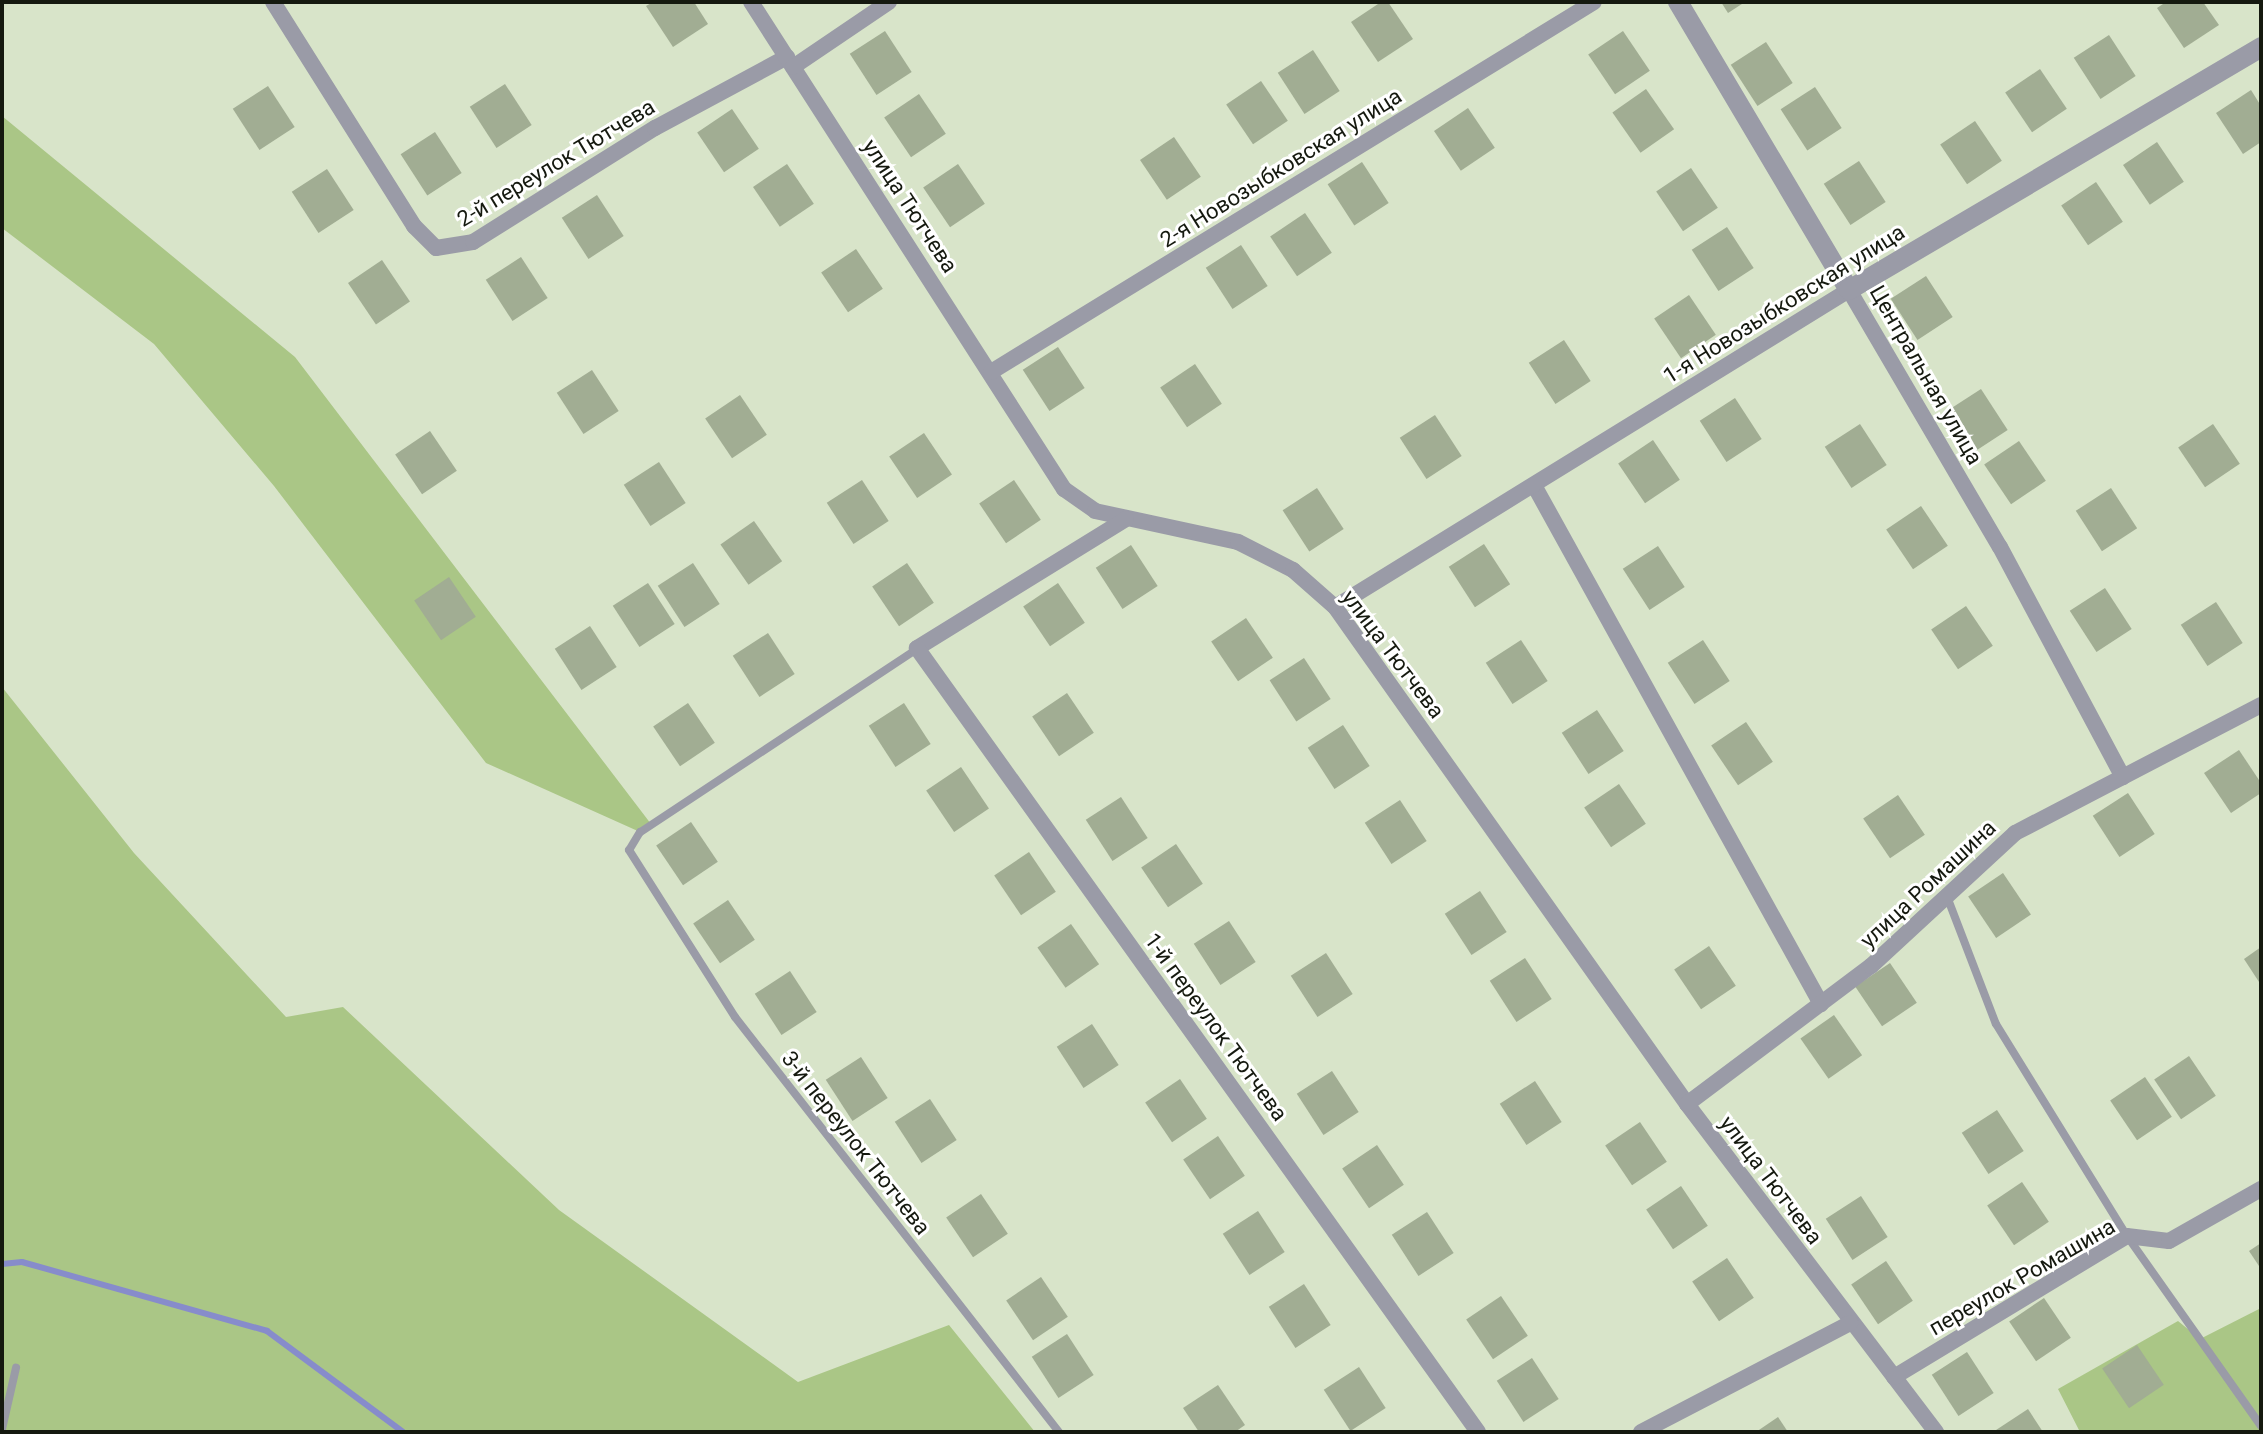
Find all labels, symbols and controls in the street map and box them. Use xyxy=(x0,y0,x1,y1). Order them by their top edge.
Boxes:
street label: 2-я Новозыбковская улица xyxy=(1155,83,1407,253)
street label: 2-й переулок Тютчева xyxy=(452,93,660,233)
street label: улица Тютчева xyxy=(857,134,963,278)
street label: 1-я Новозыбковская улица xyxy=(1658,219,1910,389)
street label: Центральная улица xyxy=(1864,281,1988,469)
street label: улица Тютчева xyxy=(1336,584,1450,724)
street label: улица Ромашина xyxy=(1855,814,2001,954)
street label: 1-й переулок Тютчева xyxy=(1139,928,1293,1126)
street label: 3-й переулок Тютчева xyxy=(776,1046,936,1240)
street label: улица Тютчева xyxy=(1714,1110,1828,1250)
street label: переулок Ромашина xyxy=(1924,1213,2120,1341)

